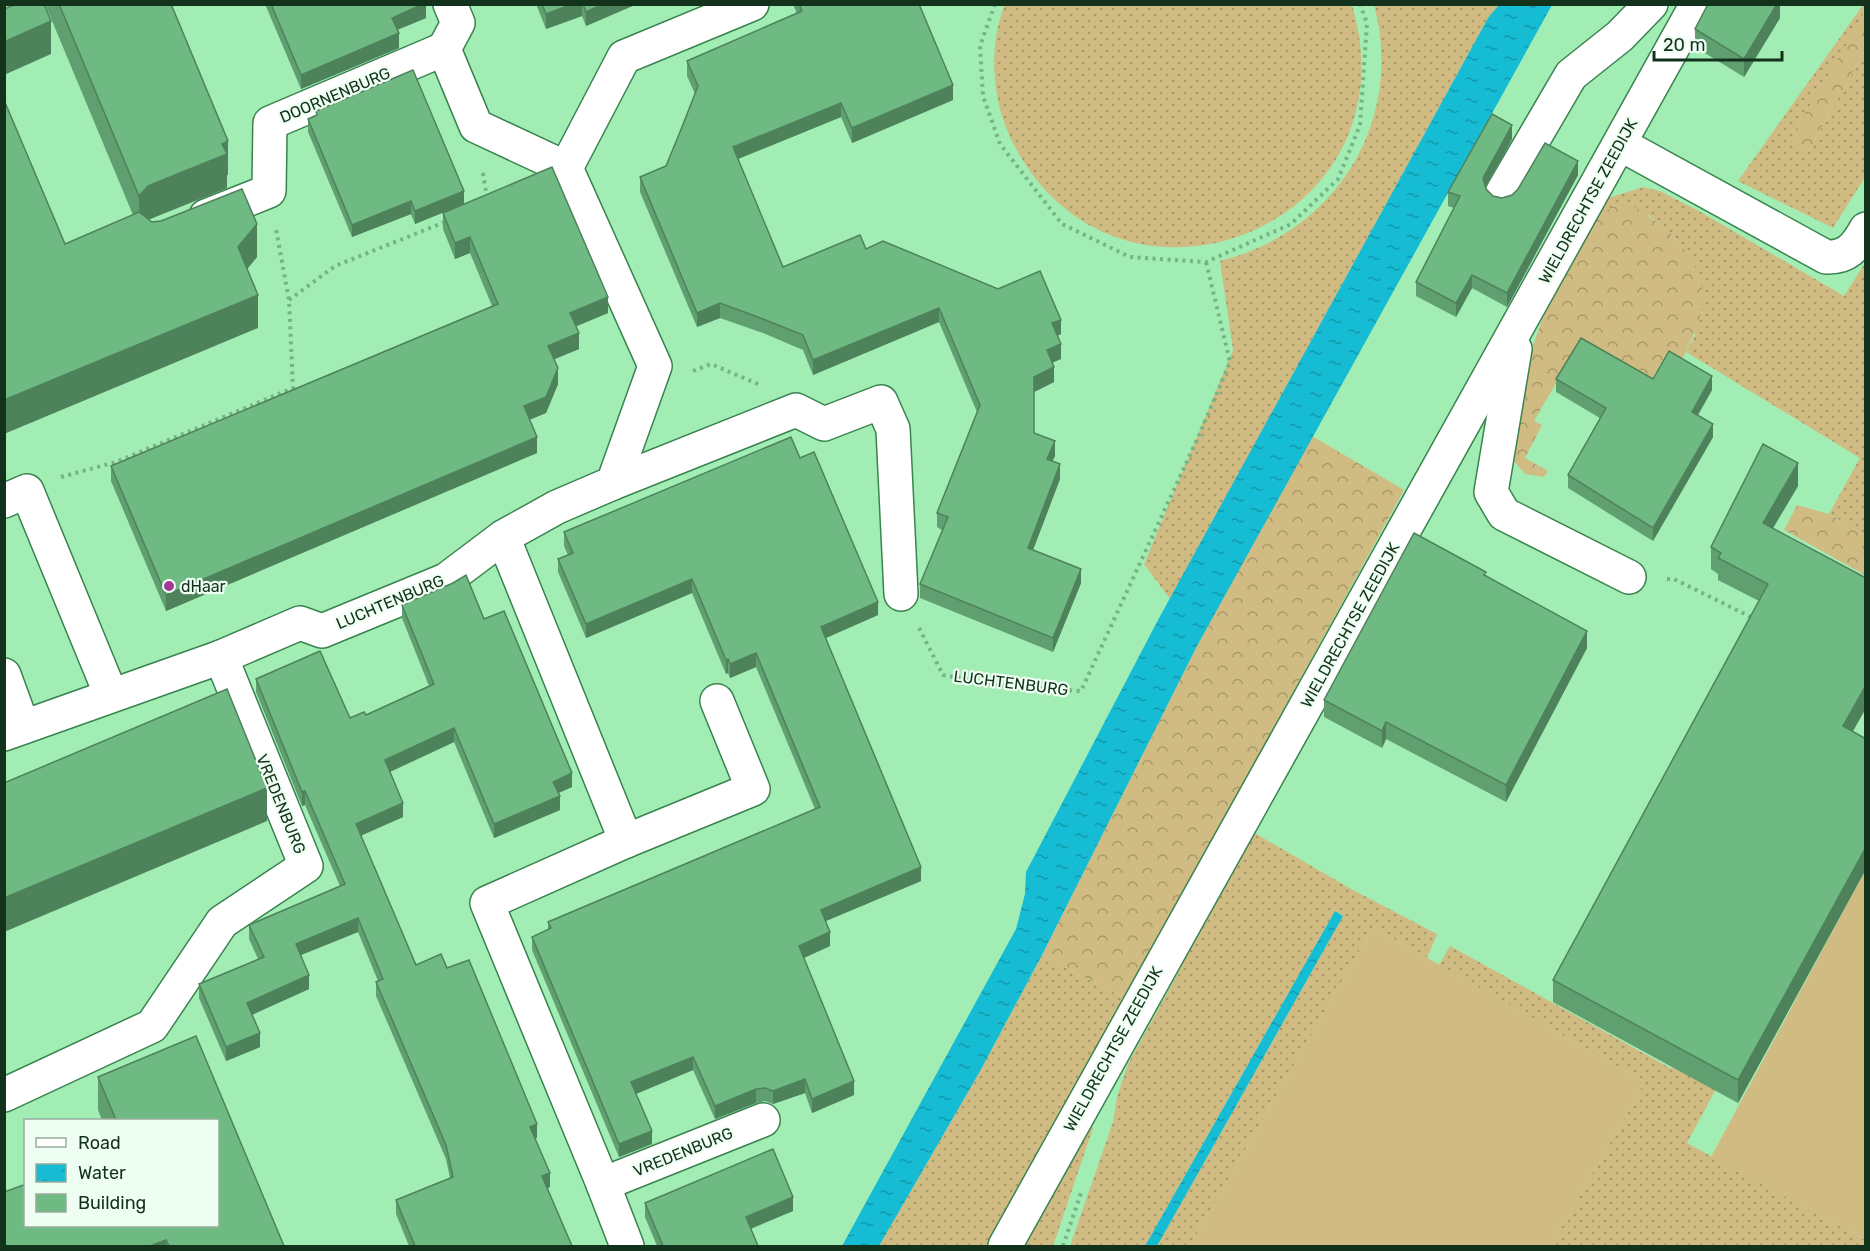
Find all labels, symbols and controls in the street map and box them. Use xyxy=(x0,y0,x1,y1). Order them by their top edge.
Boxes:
scale bar xyxy=(1654,24,1782,62)
text: 20 m xyxy=(1663,34,1705,56)
street label: DOORNENBURG xyxy=(277,63,393,127)
street label: WIELDRECHTSE ZEEDIJK xyxy=(1535,115,1642,287)
street label: WIELDRECHTSE ZEEDIJK xyxy=(1297,539,1404,711)
street label: LUCHTENBURG xyxy=(333,571,447,633)
place label: dHaar xyxy=(181,577,226,596)
marker: dHaar xyxy=(162,579,176,593)
street label: LUCHTENBURG xyxy=(953,667,1069,699)
street label: VREDENBURG xyxy=(252,751,310,857)
street label: WIELDRECHTSE ZEEDIJK xyxy=(1060,963,1167,1135)
legend xyxy=(24,1119,219,1227)
street label: VREDENBURG xyxy=(630,1123,736,1181)
text: Road xyxy=(78,1132,121,1154)
text: Water xyxy=(78,1162,126,1184)
text: Building xyxy=(78,1192,146,1214)

